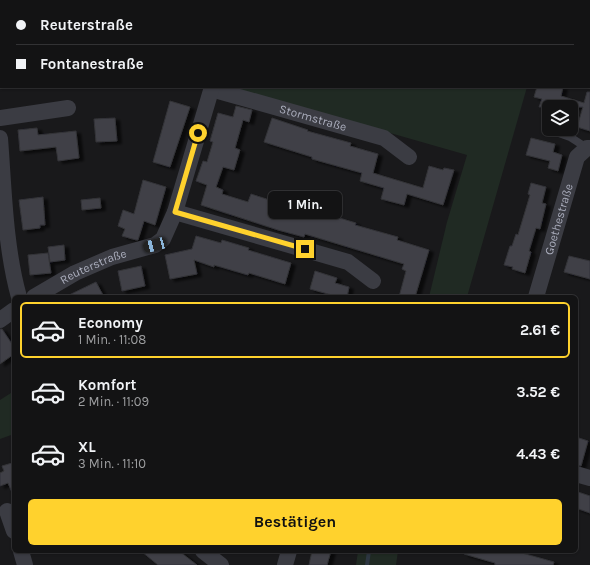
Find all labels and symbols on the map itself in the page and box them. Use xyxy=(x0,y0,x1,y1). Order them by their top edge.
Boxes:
street label: Stormstraße xyxy=(278,102,348,134)
route start xyxy=(189,124,207,142)
street label: Goethestraße xyxy=(542,182,576,257)
callout: 1 Min. xyxy=(268,191,342,219)
car xyxy=(142,236,168,254)
route end xyxy=(296,240,314,258)
street label: Reuterstraße xyxy=(58,246,128,287)

